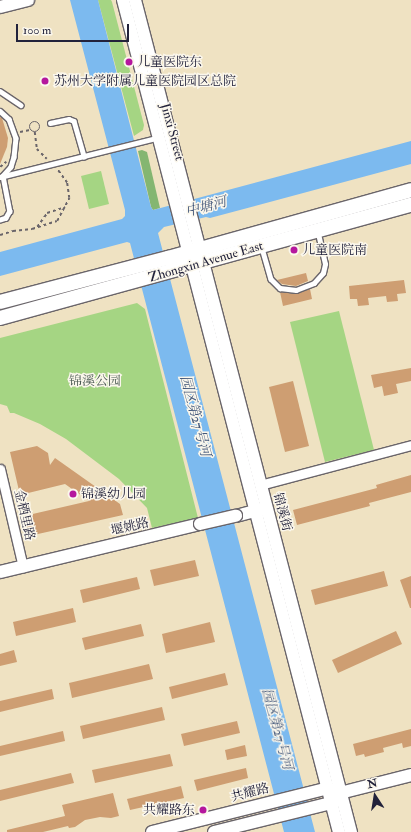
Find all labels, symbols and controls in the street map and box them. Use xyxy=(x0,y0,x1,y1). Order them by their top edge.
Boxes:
scale bar xyxy=(18,16,131,42)
text: 100 m xyxy=(23,23,51,38)
place label: 儿童医院东 xyxy=(137,54,202,70)
marker: 儿童医院东 xyxy=(124,57,134,67)
place label: 苏州大学附属儿童医院园区总院 xyxy=(54,73,236,89)
marker: 苏州大学附属儿童医院园区总院 xyxy=(39,75,51,87)
street label: Jinxi Street xyxy=(157,102,187,162)
water label: 中塘河 xyxy=(184,193,228,221)
street label: Zhongxin Avenue East xyxy=(147,238,265,286)
place label: 儿童医院南 xyxy=(302,242,367,258)
marker: 儿童医院南 xyxy=(289,245,299,255)
park label: 锦溪公园 xyxy=(69,373,121,389)
water label: 园区第27号河 xyxy=(176,374,214,458)
place label: 锦溪幼儿园 xyxy=(81,486,146,502)
street label: 金栖里路 xyxy=(11,488,37,542)
marker: 锦溪幼儿园 xyxy=(68,489,78,499)
street label: 锦溪街 xyxy=(269,491,295,533)
street label: 堰姚路 xyxy=(109,515,151,539)
water label: 园区第27号河 xyxy=(258,687,296,771)
north arrow xyxy=(355,776,395,816)
text: N xyxy=(366,776,379,791)
street label: 共耀路 xyxy=(229,781,271,805)
place label: 共耀路东 xyxy=(143,802,195,818)
marker: 共耀路东 xyxy=(198,805,208,815)

